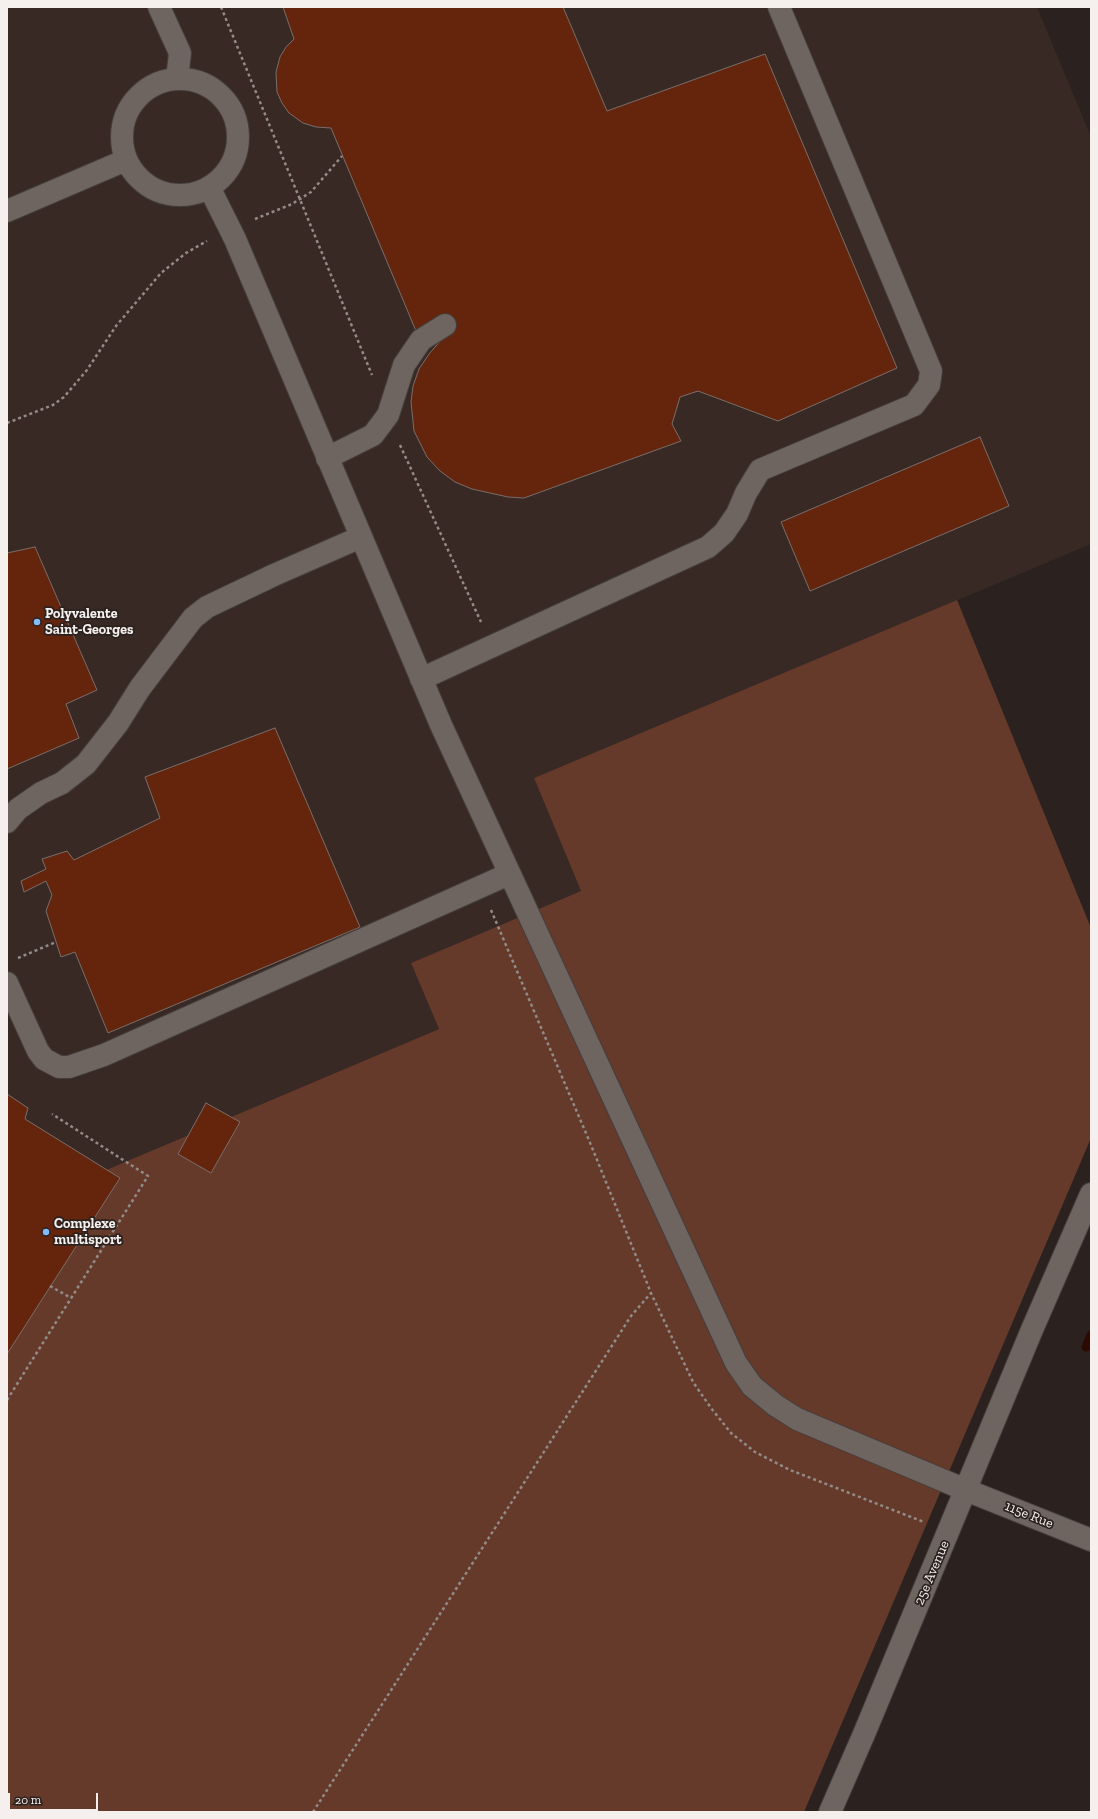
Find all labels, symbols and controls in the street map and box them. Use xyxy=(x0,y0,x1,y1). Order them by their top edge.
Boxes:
place label: Polyvalente Saint-Georges xyxy=(45,606,133,638)
marker: Polyvalente Saint-Georges xyxy=(32,617,42,627)
place label: Complexe multisport xyxy=(54,1216,122,1248)
marker: Complexe multisport xyxy=(41,1227,51,1237)
street label: 115e Rue xyxy=(1002,1498,1056,1532)
street label: 25e Avenue xyxy=(911,1538,953,1608)
scale bar xyxy=(10,1785,100,1811)
text: 20 m xyxy=(15,1793,41,1807)

